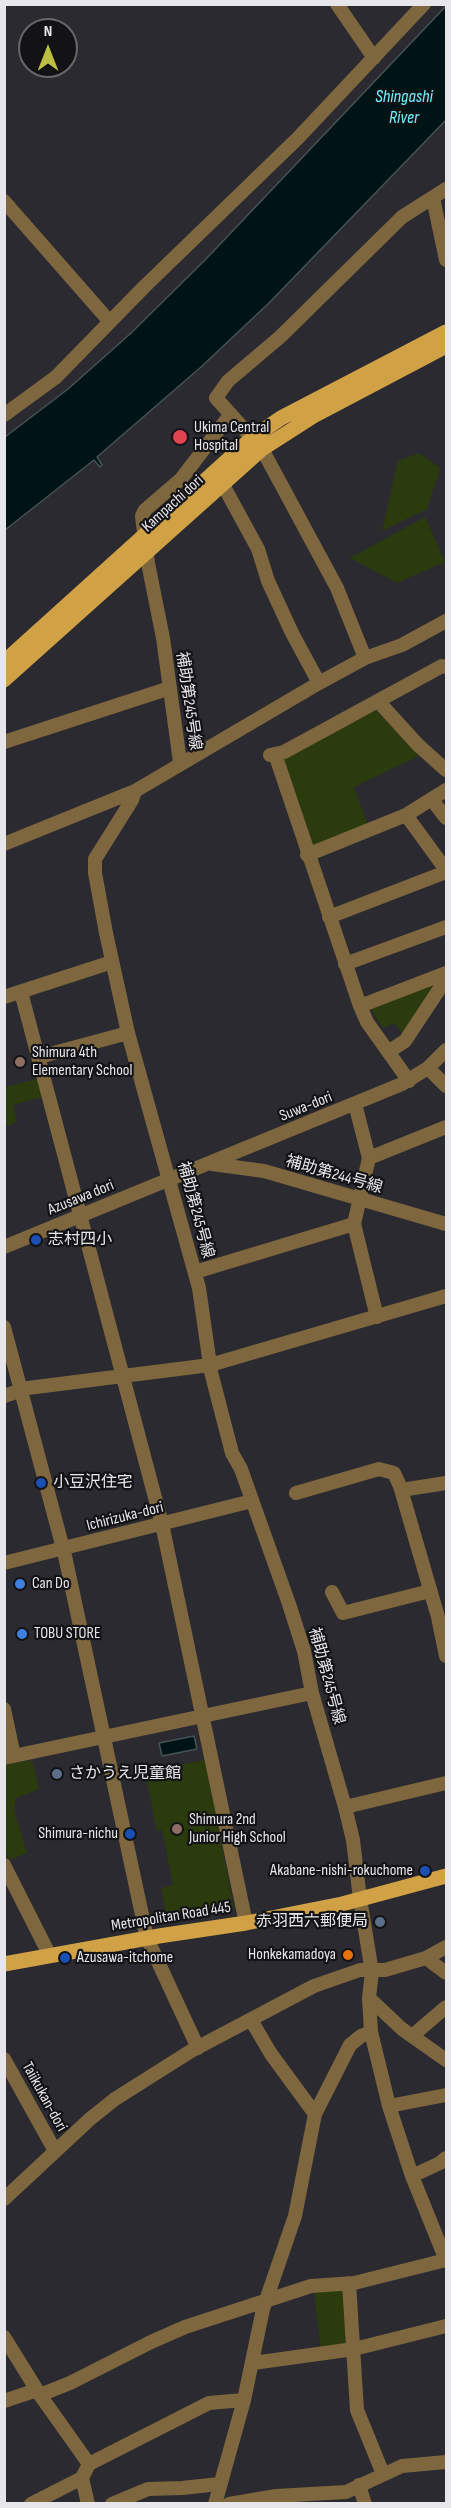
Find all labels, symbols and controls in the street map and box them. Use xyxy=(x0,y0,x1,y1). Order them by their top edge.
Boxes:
north arrow xyxy=(18,18,78,78)
text: N xyxy=(44,22,52,41)
water label: Shingashi River xyxy=(375,86,433,128)
place label: Ukima Central Hospital xyxy=(194,418,269,456)
marker: Ukima Central Hospital xyxy=(171,428,189,446)
street label: Kampachi dori xyxy=(138,471,208,537)
street label: 補助第245号線 xyxy=(172,650,204,752)
place label: Shimura 4th Elementary School xyxy=(32,1043,132,1081)
marker: Shimura 4th Elementary School xyxy=(13,1055,27,1069)
street label: Suwa-dori xyxy=(277,1088,335,1126)
street label: 補助第244号線 xyxy=(283,1152,385,1198)
street label: 補助第245号線 xyxy=(173,1159,217,1261)
street label: Azusawa dori xyxy=(45,1176,117,1220)
place label: 志村四小 xyxy=(48,1230,112,1250)
marker: 志村四小 xyxy=(29,1233,43,1247)
place label: 小豆沢住宅 xyxy=(53,1473,133,1493)
marker: 小豆沢住宅 xyxy=(34,1476,48,1490)
street label: Ichirizuka-dori xyxy=(85,1498,165,1536)
place label: Can Do xyxy=(32,1574,70,1594)
marker: Can Do xyxy=(13,1577,27,1591)
place label: TOBU STORE xyxy=(34,1624,100,1644)
street label: 補助第245号線 xyxy=(304,1625,348,1727)
marker: TOBU STORE xyxy=(15,1627,29,1641)
place label: さかうえ児童館 xyxy=(69,1764,181,1784)
marker: さかうえ児童館 xyxy=(50,1767,64,1781)
place label: Shimura 2nd Junior High School xyxy=(189,1810,286,1848)
marker: Shimura 2nd Junior High School xyxy=(170,1822,184,1836)
place label: Shimura-nichu xyxy=(38,1824,118,1844)
marker: Shimura-nichu xyxy=(123,1827,137,1841)
place label: Akabane-nishi-rokuchome xyxy=(270,1861,413,1881)
marker: Akabane-nishi-rokuchome xyxy=(418,1864,432,1878)
street label: Metropolitan Road 445 xyxy=(110,1898,232,1936)
place label: 赤羽西六郵便局 xyxy=(256,1912,368,1932)
marker: 赤羽西六郵便局 xyxy=(373,1915,387,1929)
place label: Honkekamadoya xyxy=(248,1945,336,1965)
place label: Azusawa-itchome xyxy=(77,1948,173,1968)
marker: Honkekamadoya xyxy=(341,1948,355,1962)
marker: Azusawa-itchome xyxy=(58,1951,72,1965)
street label: Taiikukan-dori xyxy=(17,2059,71,2135)

